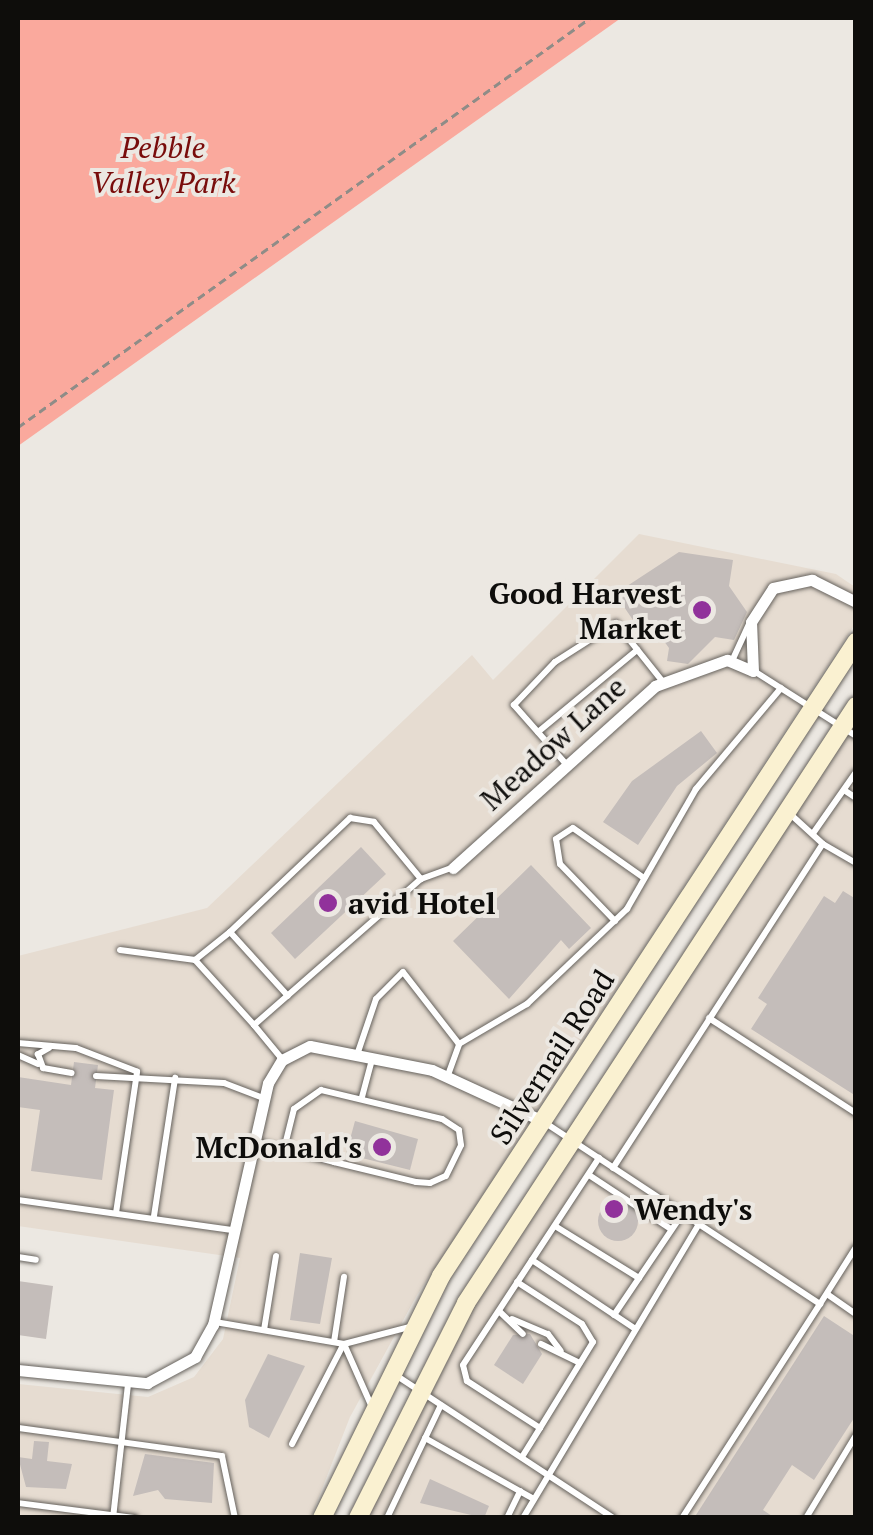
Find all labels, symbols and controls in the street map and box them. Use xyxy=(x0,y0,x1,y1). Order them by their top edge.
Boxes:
park label: Pebble Valley Park xyxy=(90,129,236,200)
place label: Good Harvest Market xyxy=(489,575,682,646)
marker: Good Harvest Market xyxy=(691,599,713,621)
street label: Meadow Lane xyxy=(473,668,633,818)
place label: avid Hotel xyxy=(348,885,496,921)
marker: avid Hotel xyxy=(317,892,339,914)
street label: Silvernail Road xyxy=(482,963,622,1151)
place label: McDonald's xyxy=(195,1129,362,1165)
marker: McDonald's xyxy=(371,1136,393,1158)
place label: Wendy's xyxy=(634,1191,752,1227)
marker: Wendy's xyxy=(603,1198,625,1220)

